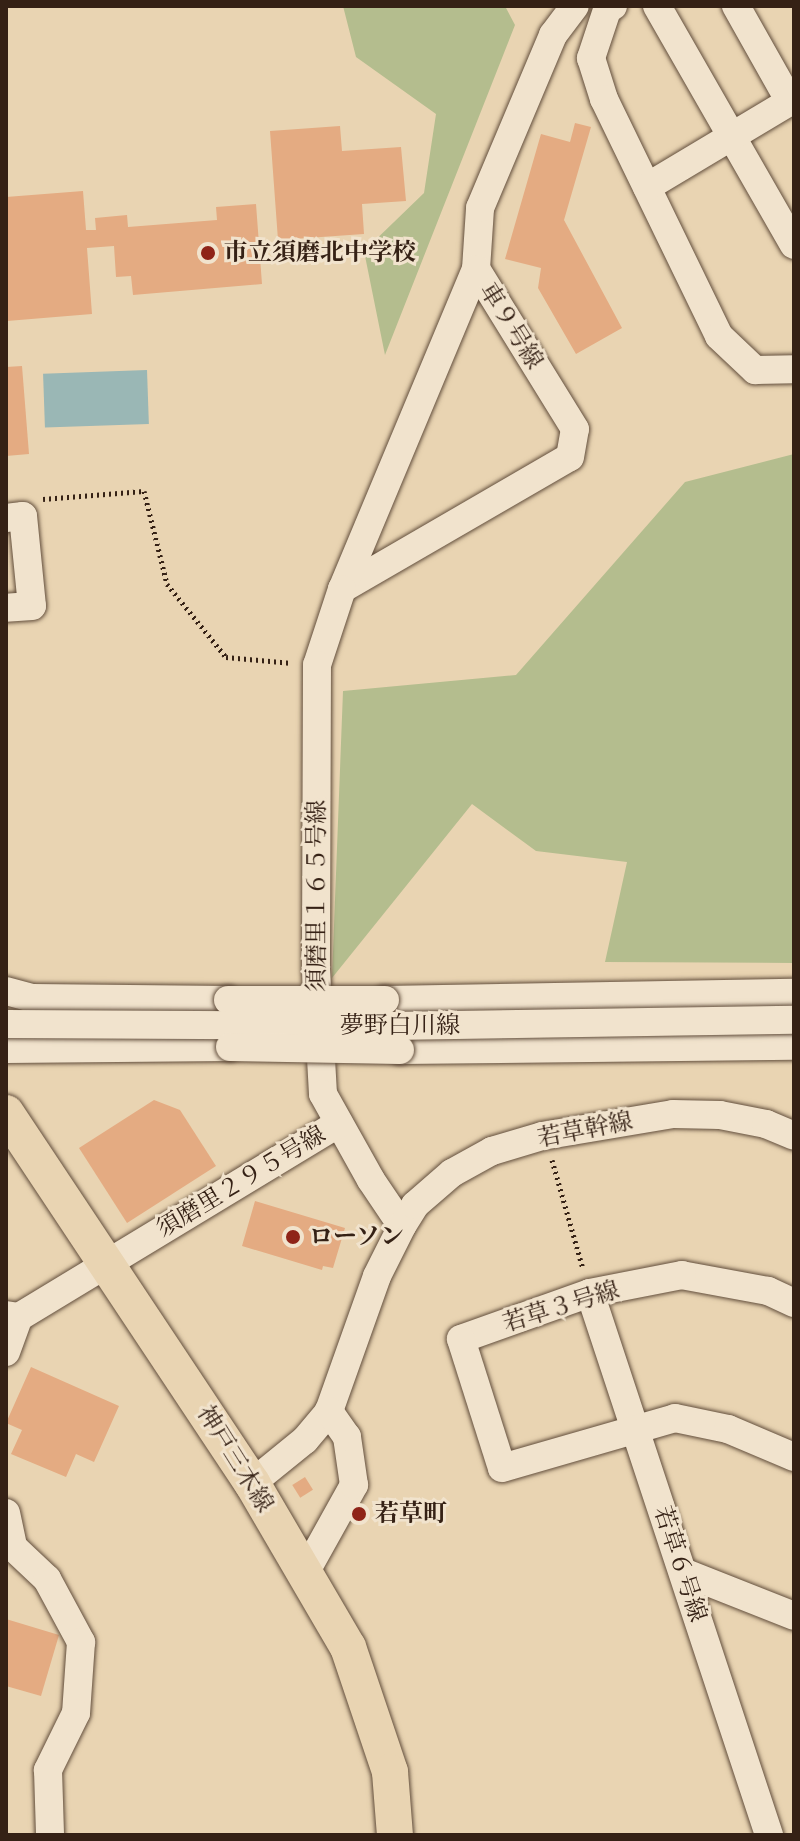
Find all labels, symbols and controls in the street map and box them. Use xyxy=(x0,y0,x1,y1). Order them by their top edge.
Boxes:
place label: 市立須磨北中学校 xyxy=(224,239,416,267)
marker: 市立須磨北中学校 xyxy=(199,244,217,262)
street label: 車９号線 xyxy=(473,278,549,374)
street label: 須磨里１６５号線 xyxy=(303,800,331,992)
street label: 夢野白川線 xyxy=(340,1012,460,1040)
street label: 若草幹線 xyxy=(535,1107,635,1153)
street label: 須磨里２９５号線 xyxy=(151,1120,331,1244)
place label: ローソン xyxy=(309,1223,405,1251)
marker: ローソン xyxy=(284,1228,302,1246)
street label: 若草３号線 xyxy=(499,1276,623,1338)
street label: 神戸三木線 xyxy=(191,1400,279,1518)
place label: 若草町 xyxy=(375,1500,447,1528)
street label: 若草６号線 xyxy=(648,1502,712,1626)
marker: 若草町 xyxy=(350,1505,368,1523)

